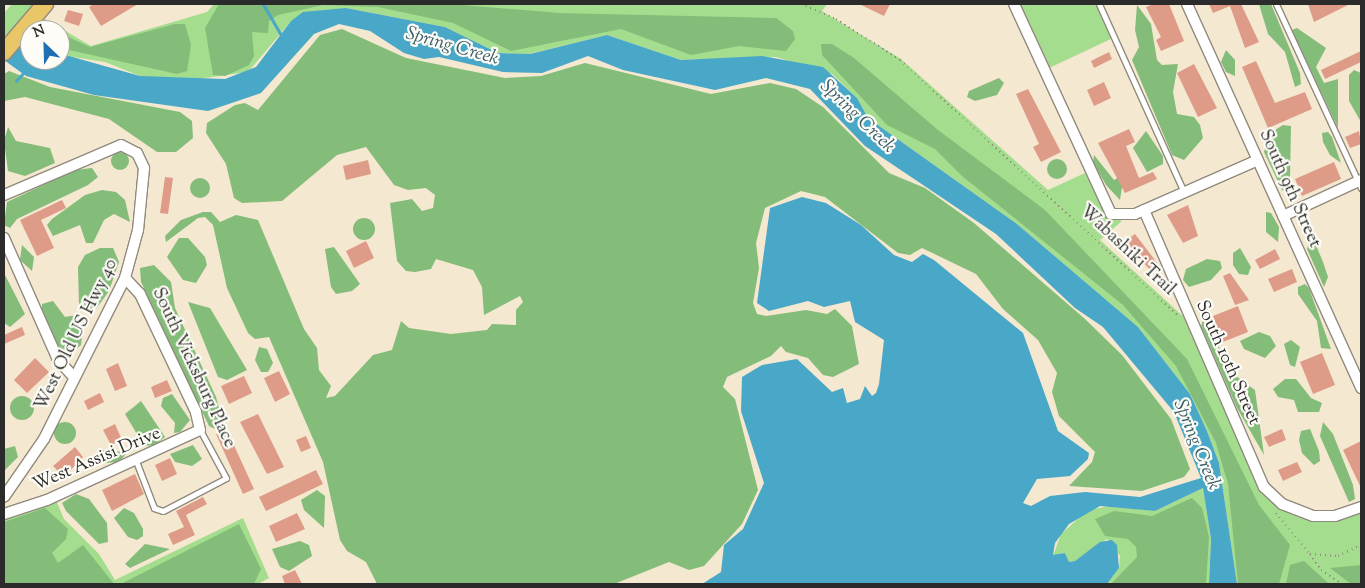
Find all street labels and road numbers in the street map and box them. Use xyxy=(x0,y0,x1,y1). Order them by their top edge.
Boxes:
street label: South 9th Street xyxy=(1253,127,1325,251)
street label: Wabashiki Trail xyxy=(1075,201,1179,301)
street label: West Old US Hwy 40 xyxy=(31,256,123,414)
street label: South Vicksburg Place xyxy=(146,285,240,451)
street label: South 10th Street xyxy=(1190,297,1264,429)
street label: West Assisi Drive xyxy=(30,423,164,497)

